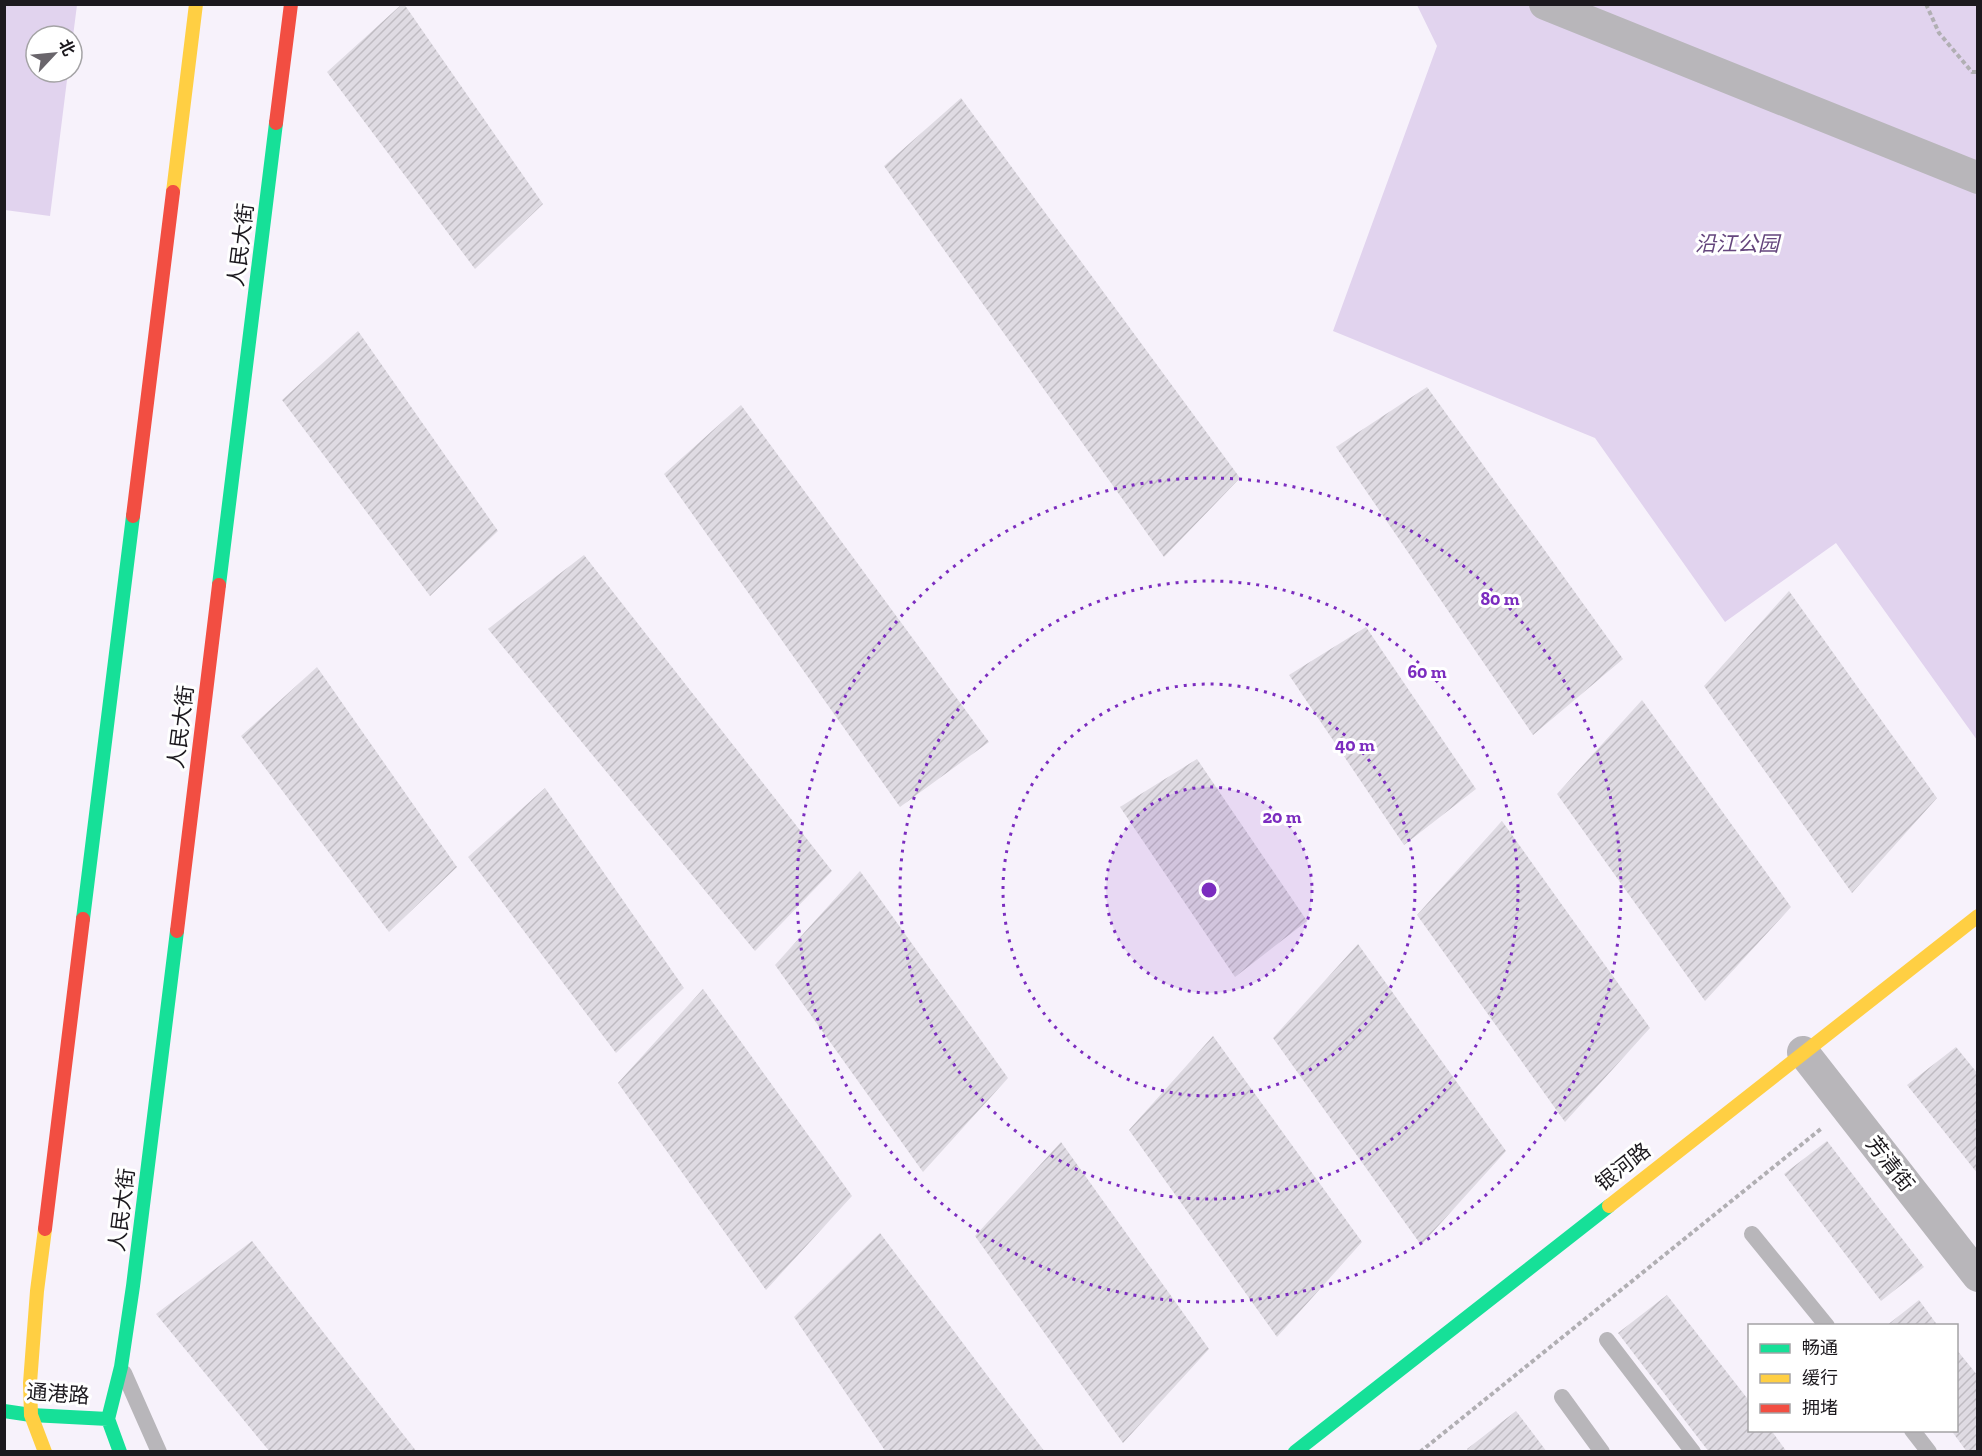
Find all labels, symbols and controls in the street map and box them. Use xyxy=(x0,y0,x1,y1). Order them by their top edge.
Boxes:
north arrow xyxy=(24,24,84,84)
text: 北 xyxy=(55,36,79,59)
street label: 人民大街 xyxy=(223,202,258,288)
park label: 沿江公园 xyxy=(1695,231,1782,256)
text: 80 m xyxy=(1480,588,1520,610)
text: 60 m xyxy=(1407,661,1447,683)
street label: 人民大街 xyxy=(163,684,198,770)
text: 40 m xyxy=(1335,734,1375,756)
text: 20 m xyxy=(1262,806,1302,828)
centre of rings xyxy=(1199,880,1219,900)
street label: 芳清街 xyxy=(1861,1131,1920,1196)
street label: 银河路 xyxy=(1590,1137,1655,1196)
street label: 人民大街 xyxy=(104,1167,139,1253)
legend xyxy=(1748,1324,1958,1432)
text: 畅通 xyxy=(1802,1337,1838,1359)
text: 缓行 xyxy=(1802,1367,1838,1389)
street label: 通港路 xyxy=(26,1379,90,1408)
text: 拥堵 xyxy=(1802,1397,1838,1419)

